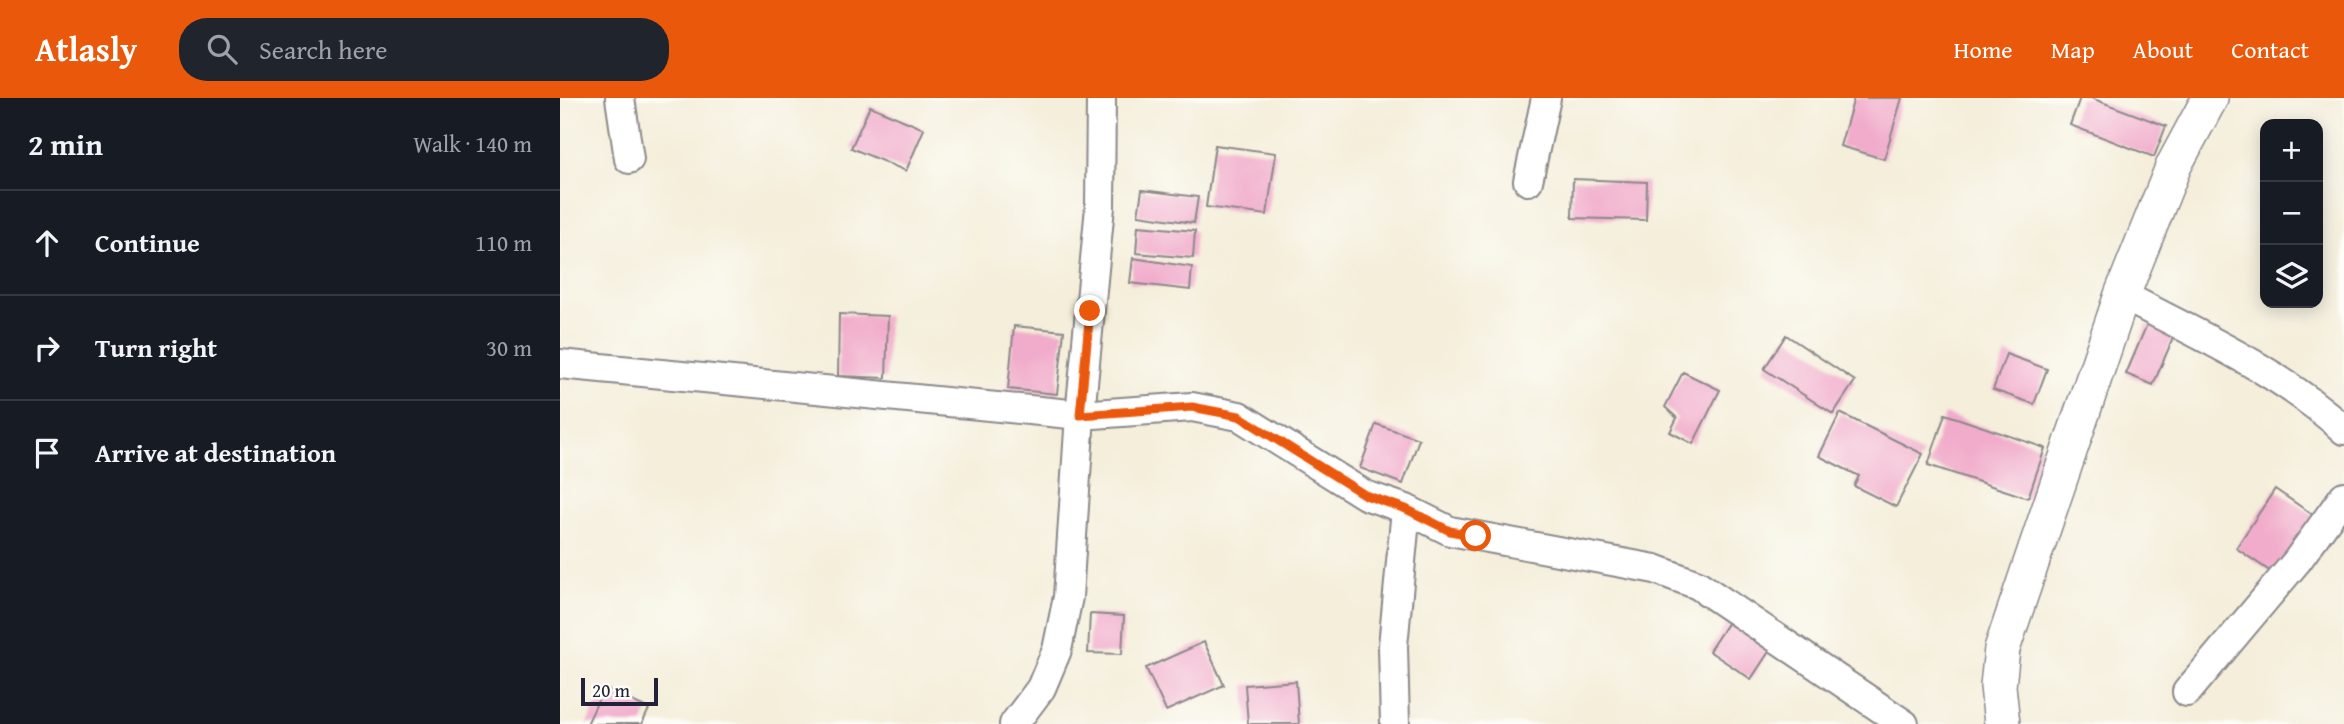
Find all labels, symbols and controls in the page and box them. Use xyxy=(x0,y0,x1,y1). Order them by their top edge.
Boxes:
search box xyxy=(179,18,669,81)
text: Atlasly xyxy=(35,25,137,73)
icon: search xyxy=(203,30,241,68)
text: Search here xyxy=(259,30,387,69)
text: Home xyxy=(1954,32,2013,67)
text: Map xyxy=(2051,32,2095,67)
text: About xyxy=(2133,32,2193,67)
text: Contact xyxy=(2231,32,2309,67)
map controls xyxy=(2260,119,2323,308)
button: + xyxy=(2260,119,2323,182)
text: 2 min xyxy=(28,122,103,166)
text: Walk · 140 m xyxy=(413,127,532,160)
button: − xyxy=(2260,182,2323,245)
text: Continue xyxy=(95,223,200,262)
icon: ahead xyxy=(28,224,66,262)
text: 110 m xyxy=(475,226,532,259)
button: layers xyxy=(2260,245,2323,308)
route end xyxy=(1074,295,1105,326)
text: Turn right xyxy=(95,328,217,367)
icon: right xyxy=(28,329,66,367)
text: 30 m xyxy=(486,331,532,364)
text: Arrive at destination xyxy=(95,433,336,472)
icon: arrive xyxy=(28,434,66,472)
route start xyxy=(1460,520,1491,551)
scale bar xyxy=(581,675,658,707)
text: 20 m xyxy=(592,676,630,704)

